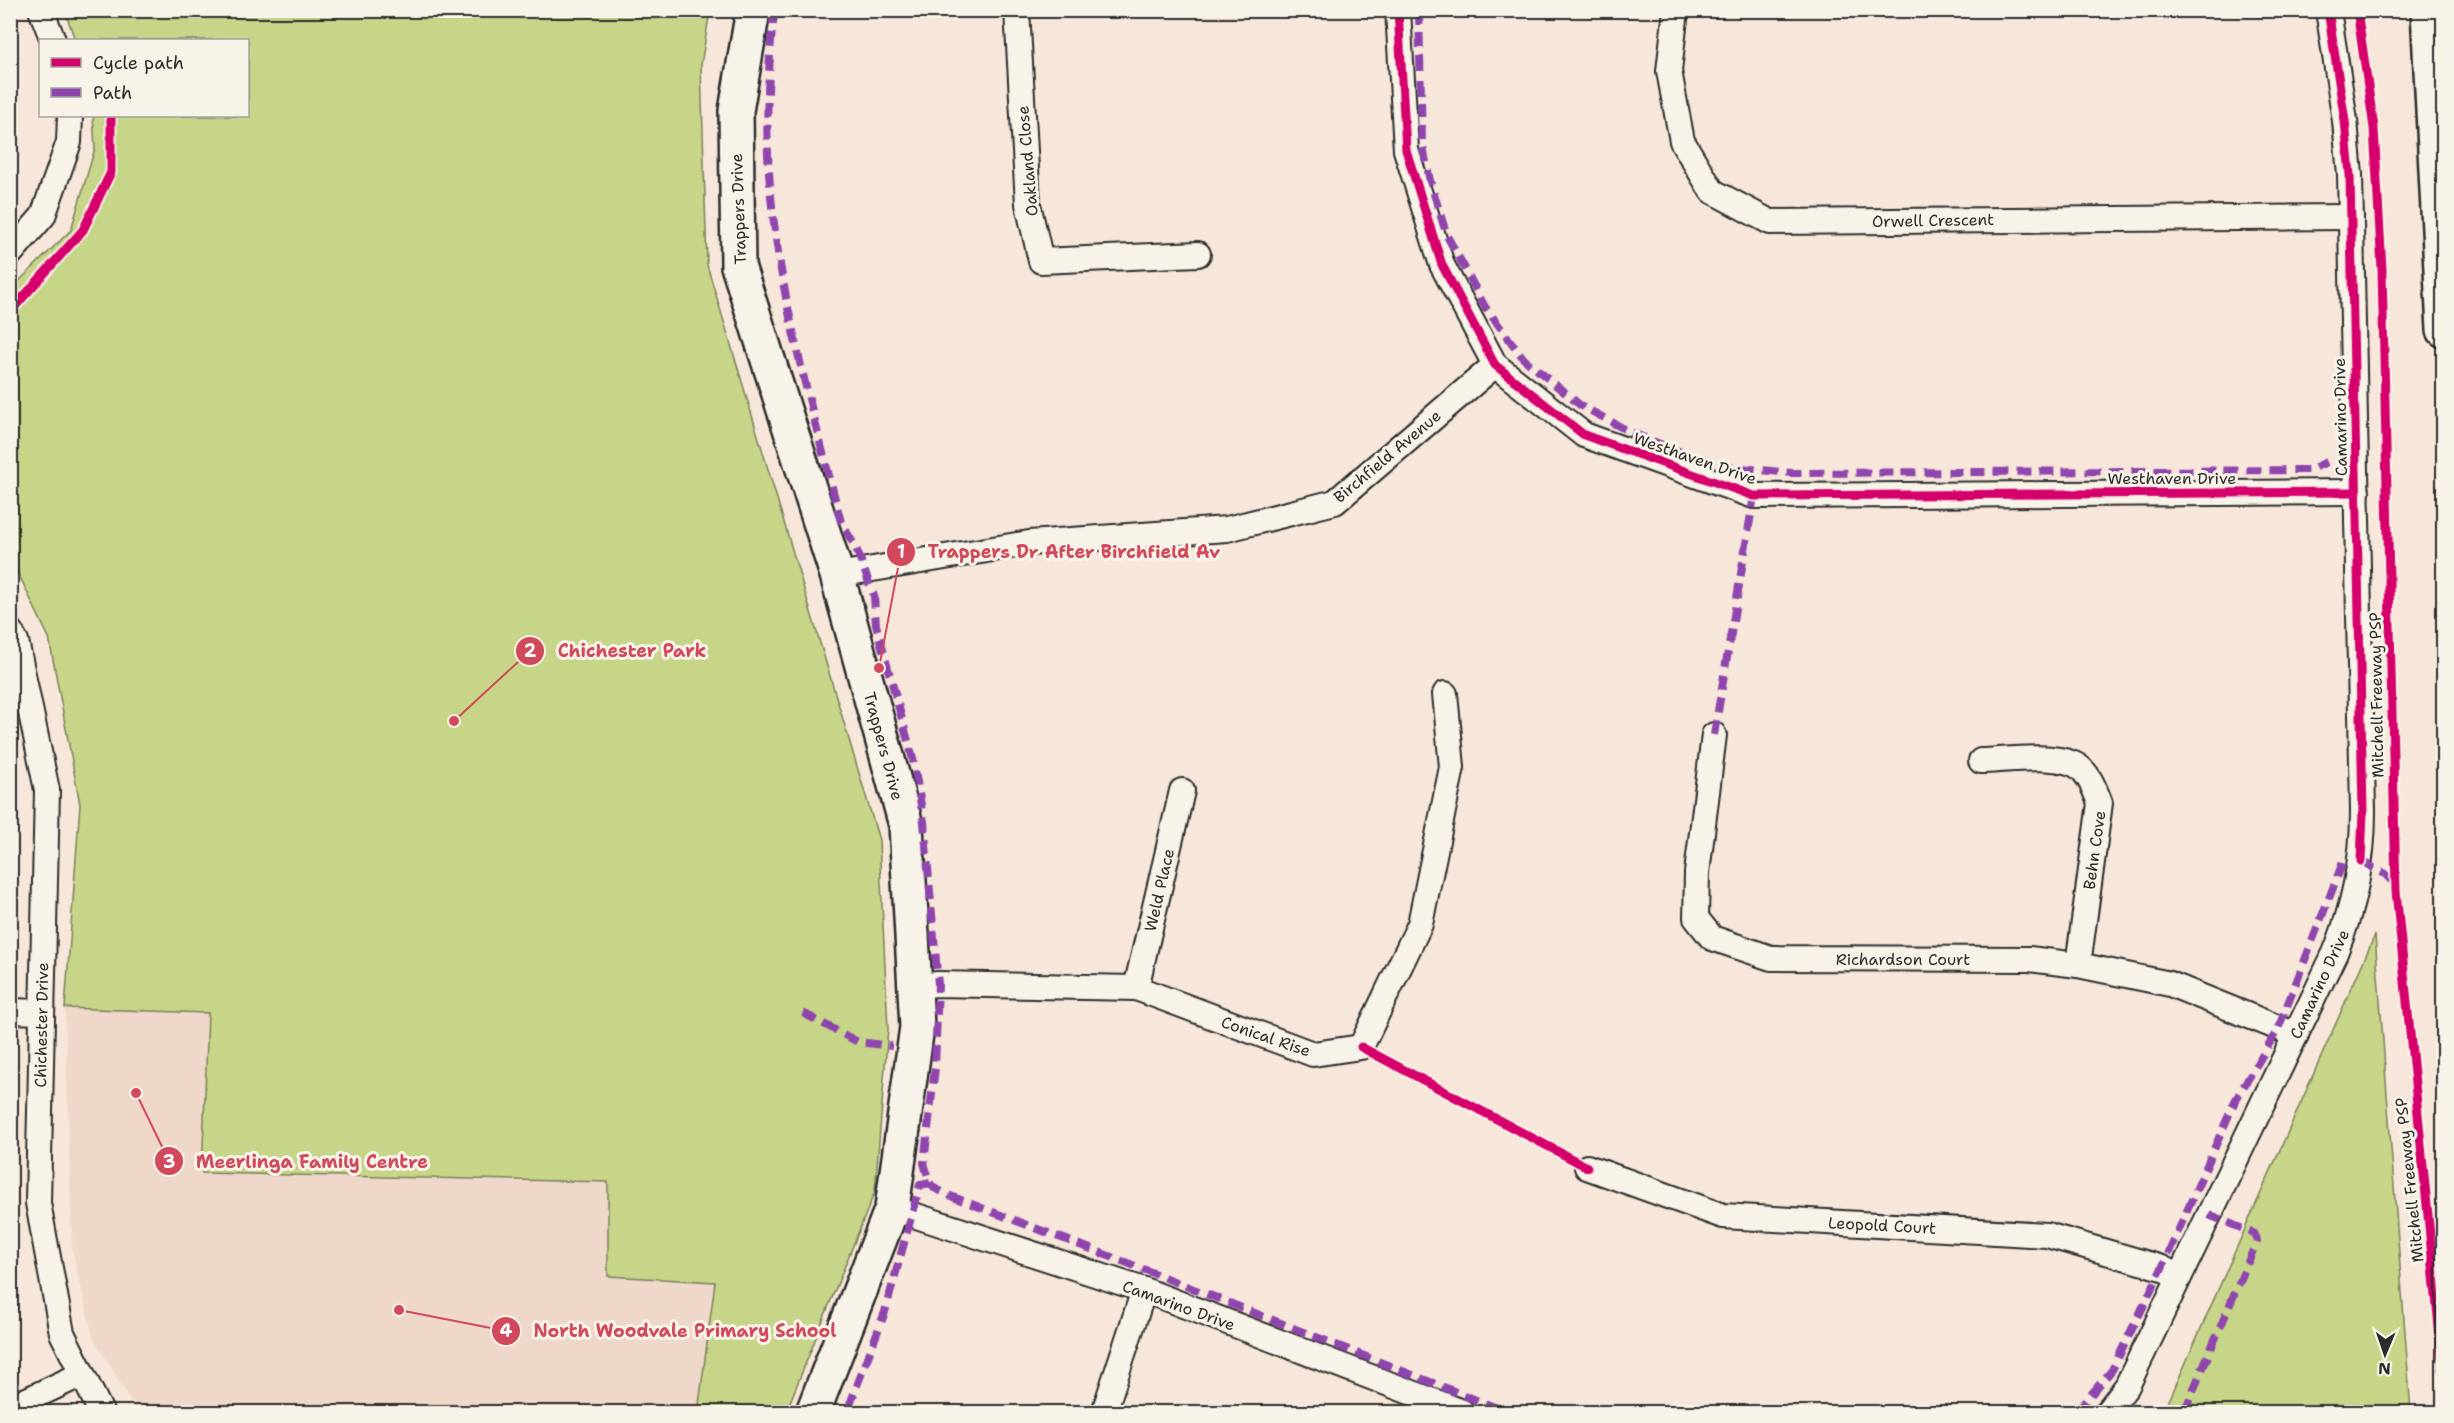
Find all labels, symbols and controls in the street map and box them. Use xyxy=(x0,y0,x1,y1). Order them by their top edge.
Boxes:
legend xyxy=(39,39,249,117)
text: Cycle path xyxy=(93,51,184,75)
text: Path xyxy=(93,81,132,105)
street label: Oakland Close xyxy=(1012,105,1043,217)
street label: Trappers Drive xyxy=(726,153,751,265)
street label: Orwell Crescent xyxy=(1872,209,1994,232)
street label: Camarino Drive xyxy=(2329,358,2352,476)
street label: Birchfield Avenue xyxy=(1329,405,1445,507)
street label: Westhaven Drive xyxy=(1631,428,1759,489)
street label: Westhaven Drive xyxy=(2108,468,2236,489)
callout: Trappers Dr After Birchfield Av xyxy=(886,534,1232,570)
text: 1 xyxy=(897,540,905,564)
text: Trappers Dr After Birchfield Av xyxy=(928,540,1220,564)
street label: Mitchell Freeway PSP xyxy=(2365,612,2388,778)
callout: Chichester Park xyxy=(515,633,718,669)
text: 2 xyxy=(524,639,537,663)
text: Chichester Park xyxy=(558,639,706,663)
street label: Trappers Drive xyxy=(859,690,908,803)
street label: Behn Cove xyxy=(2079,809,2110,891)
street label: Weld Place xyxy=(1140,847,1179,934)
street label: Camarino Drive xyxy=(2285,926,2354,1042)
street label: Richardson Court xyxy=(1836,949,1970,970)
street label: Chichester Drive xyxy=(30,962,53,1088)
street label: Conical Rise xyxy=(1218,1011,1313,1062)
street label: Mitchell Freeway PSP xyxy=(2390,1096,2429,1263)
callout: Meerlinga Family Centre xyxy=(154,1143,440,1179)
text: 3 xyxy=(163,1150,175,1174)
text: Meerlinga Family Centre xyxy=(196,1150,428,1174)
street label: Leopold Court xyxy=(1827,1212,1937,1239)
street label: Camarino Drive xyxy=(1120,1275,1238,1336)
callout: North Woodvale Primary School xyxy=(491,1313,848,1349)
text: 4 xyxy=(500,1319,513,1343)
text: North Woodvale Primary School xyxy=(534,1319,836,1343)
north arrow xyxy=(2355,1324,2415,1384)
text: N xyxy=(2378,1358,2391,1379)

